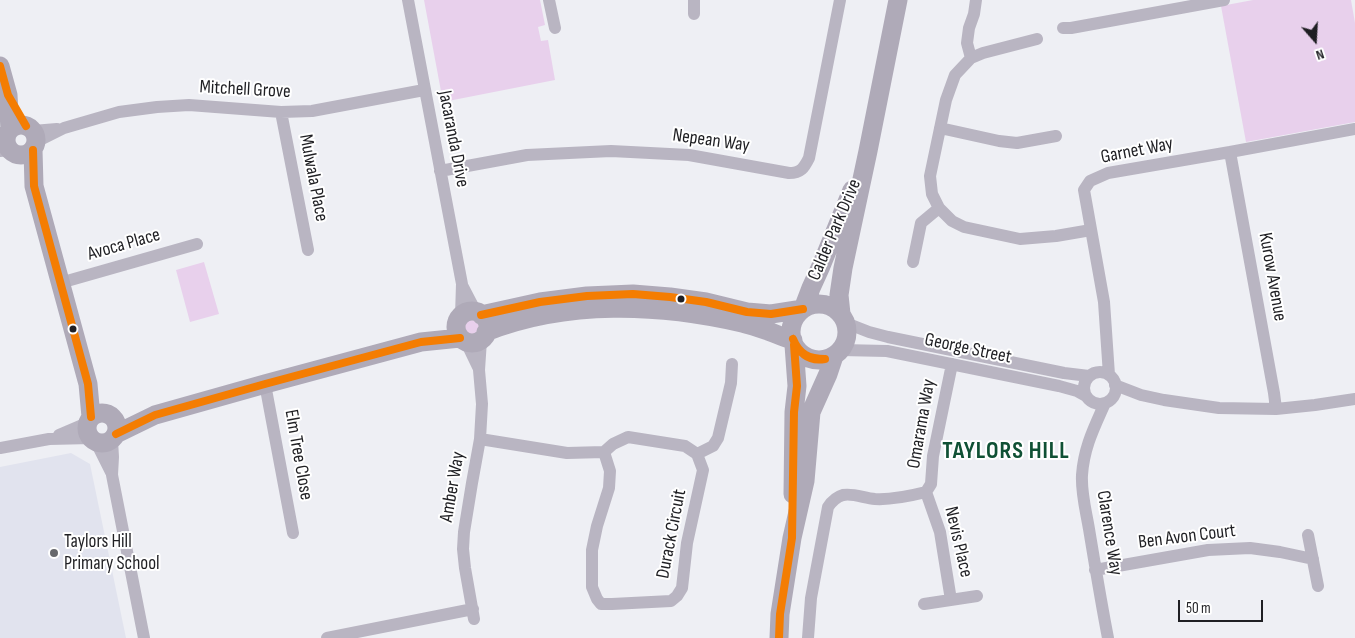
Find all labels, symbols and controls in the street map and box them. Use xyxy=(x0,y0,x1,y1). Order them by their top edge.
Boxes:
north arrow xyxy=(1290,15,1340,65)
text: N xyxy=(1314,45,1326,64)
street label: Mitchell Grove xyxy=(199,76,291,104)
street label: Jacaranda Drive xyxy=(432,89,474,189)
street label: Nepean Way xyxy=(671,124,751,158)
street label: Mulwala Place xyxy=(293,132,333,224)
street label: Garnet Way xyxy=(1099,133,1175,169)
street label: Calder Park Drive xyxy=(803,176,867,284)
street label: Avoca Place xyxy=(85,224,163,266)
street label: Kurow Avenue xyxy=(1253,231,1291,323)
unlabelled marker xyxy=(676,294,686,304)
unlabelled marker xyxy=(68,324,78,334)
street label: George Street xyxy=(922,329,1014,369)
street label: Omarama Way xyxy=(903,378,941,470)
street label: Elm Tree Close xyxy=(279,408,317,502)
district label: TAYLORS HILL xyxy=(941,438,1071,466)
street label: Amber Way xyxy=(436,450,470,524)
street label: Durack Circuit xyxy=(652,487,692,581)
street label: Clarence Way xyxy=(1091,489,1127,577)
street label: Nevis Place xyxy=(939,504,977,580)
street label: Ben Avon Court xyxy=(1137,520,1237,554)
place label: Taylors Hill Primary School xyxy=(64,531,160,575)
marker: Taylors Hill Primary School xyxy=(48,547,60,559)
scale bar xyxy=(1180,590,1265,622)
text: 50 m xyxy=(1186,599,1211,618)

